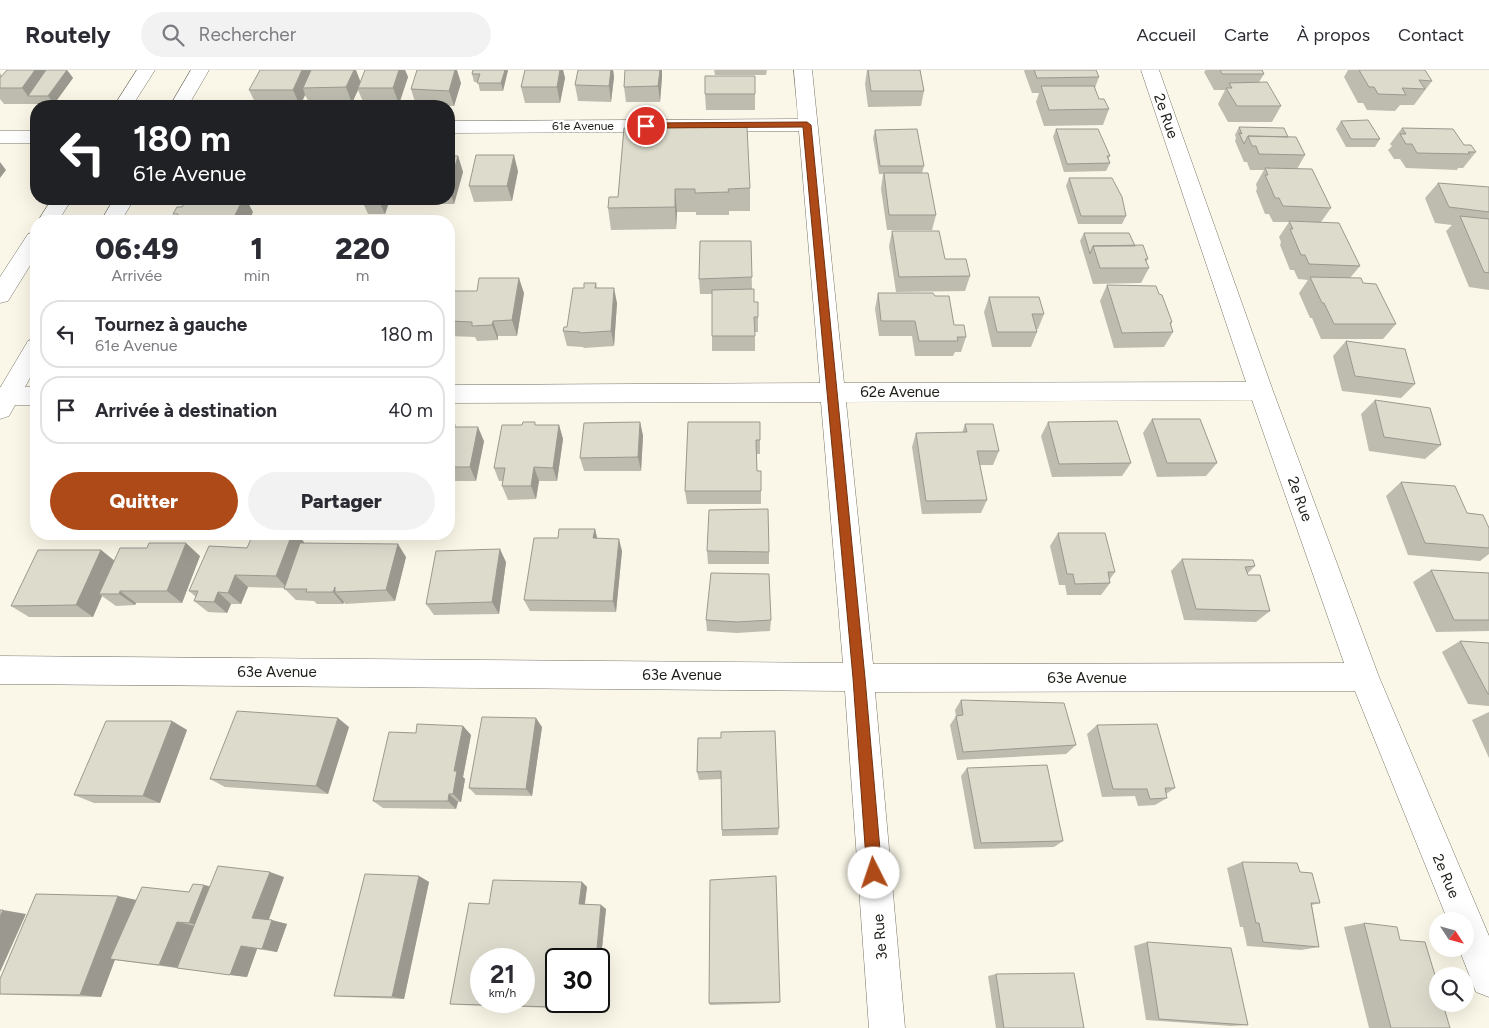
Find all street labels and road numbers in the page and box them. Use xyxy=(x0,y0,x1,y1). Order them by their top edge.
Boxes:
street label: 2e Rue xyxy=(1150,91,1182,141)
street label: 61e Avenue xyxy=(552,119,614,133)
street label: 62e Avenue xyxy=(860,383,940,401)
street label: 2e Rue xyxy=(1284,474,1316,524)
street label: 63e Avenue xyxy=(237,663,317,681)
street label: 63e Avenue xyxy=(642,666,722,684)
street label: 63e Avenue xyxy=(1047,669,1127,687)
street label: 2e Rue xyxy=(1429,851,1463,901)
street label: 3e Rue xyxy=(869,913,891,961)

